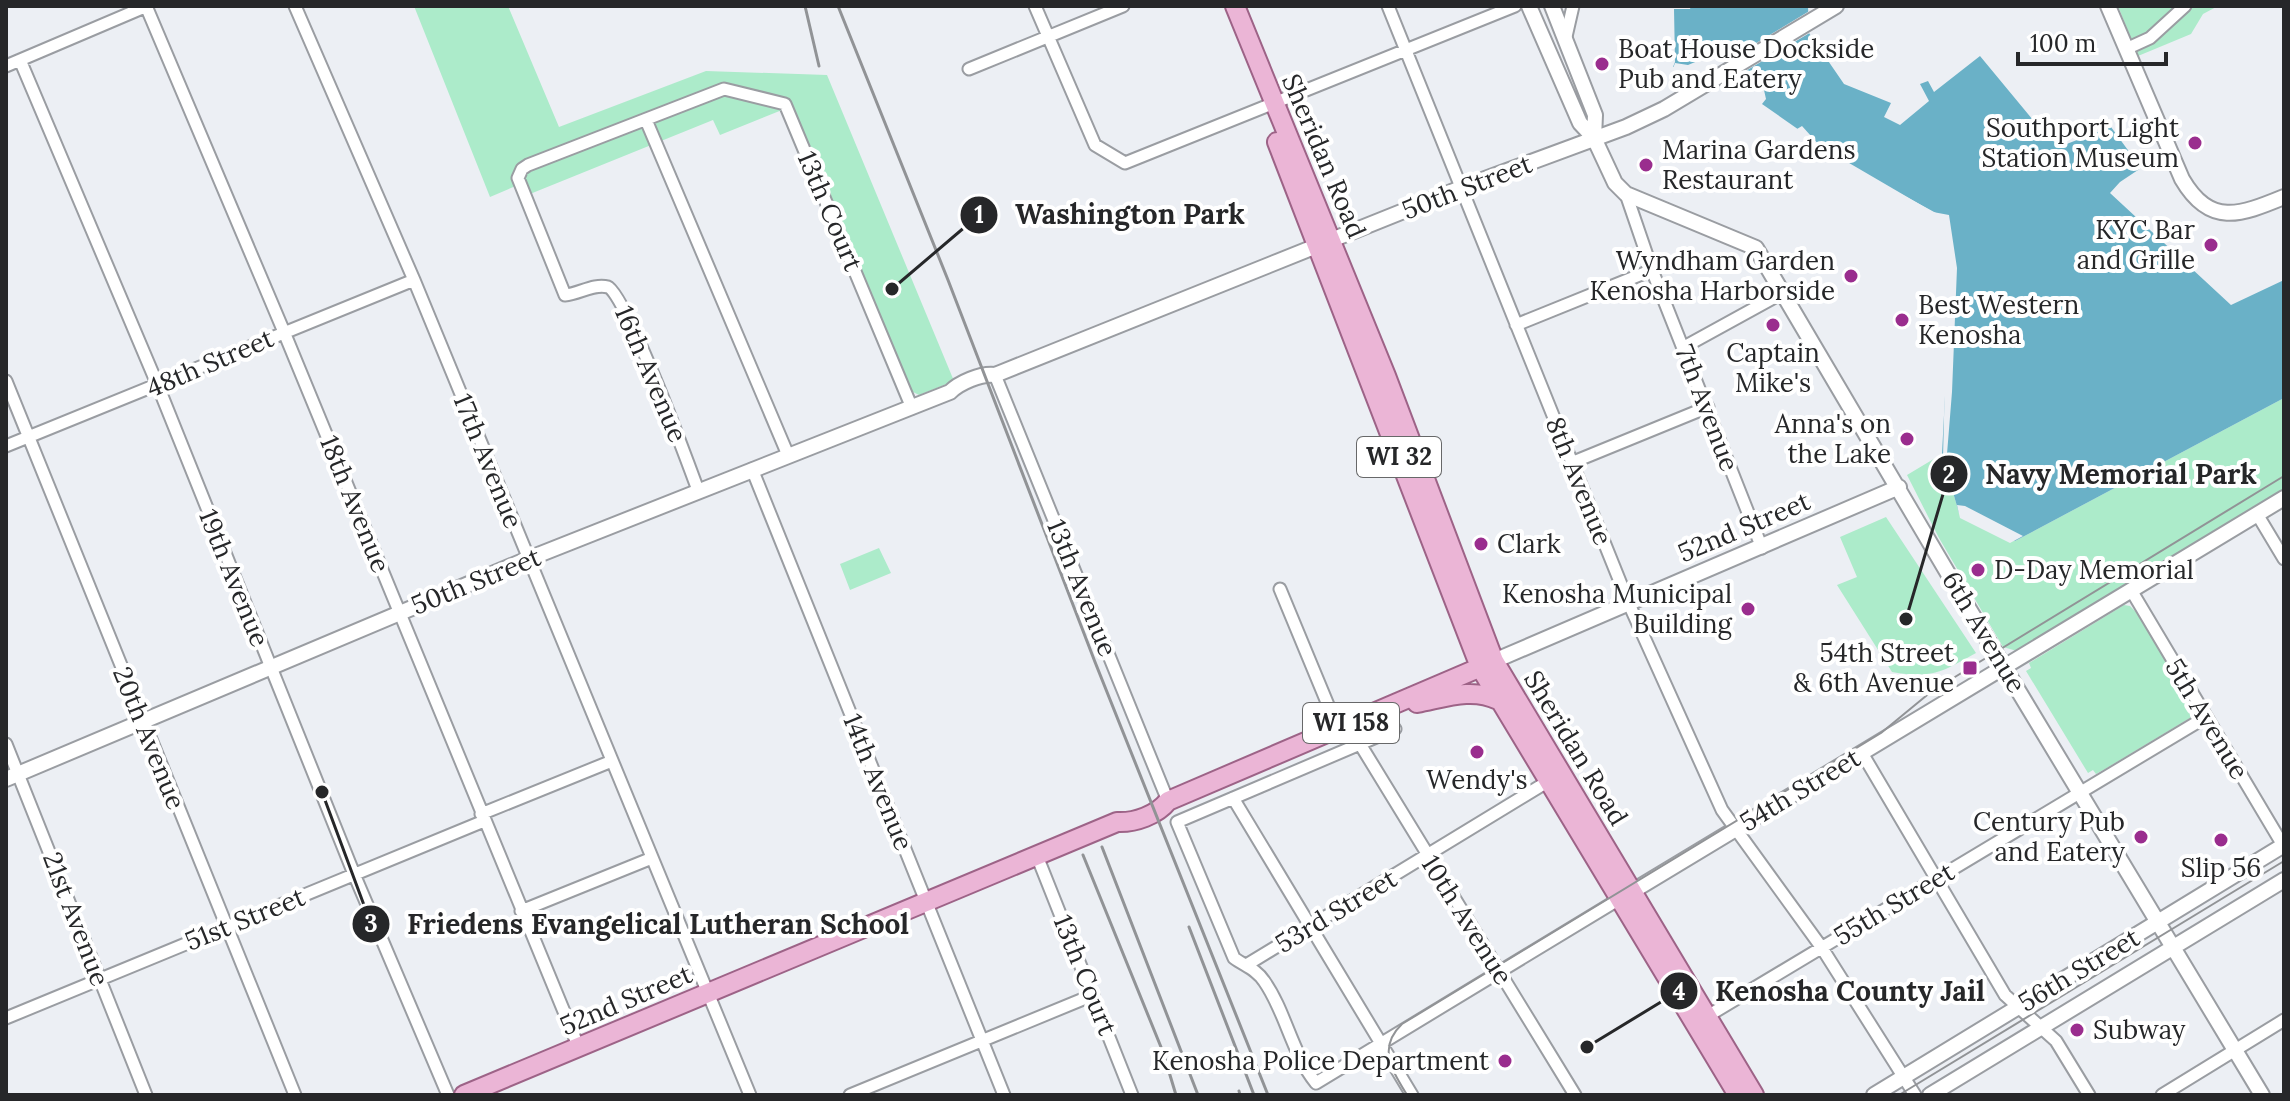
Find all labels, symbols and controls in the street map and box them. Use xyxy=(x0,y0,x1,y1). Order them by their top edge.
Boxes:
scale bar xyxy=(2018,16,2166,66)
text: 100 m xyxy=(2030,28,2096,59)
place label: Boat House Dockside Pub and Eatery xyxy=(1618,32,1874,95)
marker: Boat House Dockside Pub and Eatery xyxy=(1593,55,1611,73)
street label: Sheridan Road xyxy=(1275,69,1374,243)
place label: Southport Light Station Museum xyxy=(1982,111,2179,174)
place label: Marina Gardens Restaurant xyxy=(1662,133,1856,196)
marker: Southport Light Station Museum xyxy=(2186,134,2204,152)
street label: 13th Court xyxy=(790,146,870,276)
street label: 50th Street xyxy=(1397,147,1536,226)
marker: Marina Gardens Restaurant xyxy=(1637,156,1655,174)
callout: Washington Park xyxy=(959,189,1261,241)
text: Washington Park xyxy=(1015,196,1245,232)
text: 1 xyxy=(974,199,984,230)
place label: KYC Bar and Grille xyxy=(2077,213,2196,276)
marker: KYC Bar and Grille xyxy=(2202,236,2220,254)
place label: Wyndham Garden Kenosha Harborside xyxy=(1589,244,1835,307)
marker: Wyndham Garden Kenosha Harborside xyxy=(1842,267,1860,285)
place label: Best Western Kenosha xyxy=(1918,288,2079,351)
street label: 16th Avenue xyxy=(608,301,695,447)
marker: Best Western Kenosha xyxy=(1893,311,1911,329)
marker: Captain Mike's xyxy=(1764,316,1782,334)
street label: 48th Street xyxy=(141,321,278,404)
place label: Captain Mike's xyxy=(1726,336,1820,399)
street label: 7th Avenue xyxy=(1668,340,1747,476)
street label: 17th Avenue xyxy=(447,389,530,533)
place label: Anna's on the Lake xyxy=(1774,407,1891,470)
street label: 8th Avenue xyxy=(1539,412,1620,550)
marker: Anna's on the Lake xyxy=(1898,430,1916,448)
street label: 18th Avenue xyxy=(313,431,398,577)
road number: WI 32 xyxy=(1357,437,1441,477)
callout: Navy Memorial Park xyxy=(1929,448,2273,500)
text: Navy Memorial Park xyxy=(1985,456,2257,492)
text: 2 xyxy=(1943,459,1955,490)
street label: 52nd Street xyxy=(1673,484,1815,569)
street label: 19th Avenue xyxy=(192,504,277,651)
street label: 13th Avenue xyxy=(1040,515,1125,661)
place label: Clark xyxy=(1497,527,1561,560)
marker: Clark xyxy=(1472,535,1490,553)
street label: 50th Street xyxy=(406,540,545,621)
place label: D-Day Memorial xyxy=(1994,553,2194,586)
marker: D-Day Memorial xyxy=(1969,561,1987,579)
street label: 6th Avenue xyxy=(1935,565,2034,698)
place label: Kenosha Municipal Building xyxy=(1502,577,1733,640)
marker: Kenosha Municipal Building xyxy=(1739,600,1757,618)
place label: 54th Street & 6th Avenue xyxy=(1793,636,1954,699)
street label: 5th Avenue xyxy=(2159,652,2256,785)
marker: 54th Street & 6th Avenue xyxy=(1961,659,1979,677)
street label: 20th Avenue xyxy=(106,662,193,814)
street label: Sheridan Road xyxy=(1517,664,1636,831)
road number: WI 158 xyxy=(1303,703,1399,743)
street label: 14th Avenue xyxy=(836,709,921,855)
street label: 54th Street xyxy=(1734,741,1866,838)
marker: Wendy's xyxy=(1468,743,1486,761)
place label: Wendy's xyxy=(1426,763,1528,796)
place label: Century Pub and Eatery xyxy=(1973,805,2125,868)
marker: Century Pub and Eatery xyxy=(2132,828,2150,846)
marker: Slip 56 xyxy=(2212,831,2230,849)
street label: 21st Avenue xyxy=(36,847,117,990)
street label: 10th Avenue xyxy=(1415,849,1520,991)
place label: Slip 56 xyxy=(2181,851,2261,884)
street label: 55th Street xyxy=(1828,855,1960,952)
street label: 53rd Street xyxy=(1269,861,1402,960)
street label: 51st Street xyxy=(180,880,310,957)
callout: Friedens Evangelical Lutheran School xyxy=(351,898,925,950)
text: Friedens Evangelical Lutheran School xyxy=(407,906,909,942)
text: 3 xyxy=(364,908,378,939)
street label: 13th Court xyxy=(1046,910,1125,1040)
street label: 56th Street xyxy=(2012,921,2145,1019)
street label: 52nd Street xyxy=(555,957,697,1042)
callout: Kenosha County Jail xyxy=(1659,965,2001,1017)
text: Kenosha County Jail xyxy=(1715,973,1985,1009)
text: 4 xyxy=(1672,976,1686,1007)
place label: Subway xyxy=(2093,1013,2186,1046)
marker: Subway xyxy=(2068,1021,2086,1039)
place label: Kenosha Police Department xyxy=(1152,1044,1489,1077)
marker: Kenosha Police Department xyxy=(1496,1052,1514,1070)

